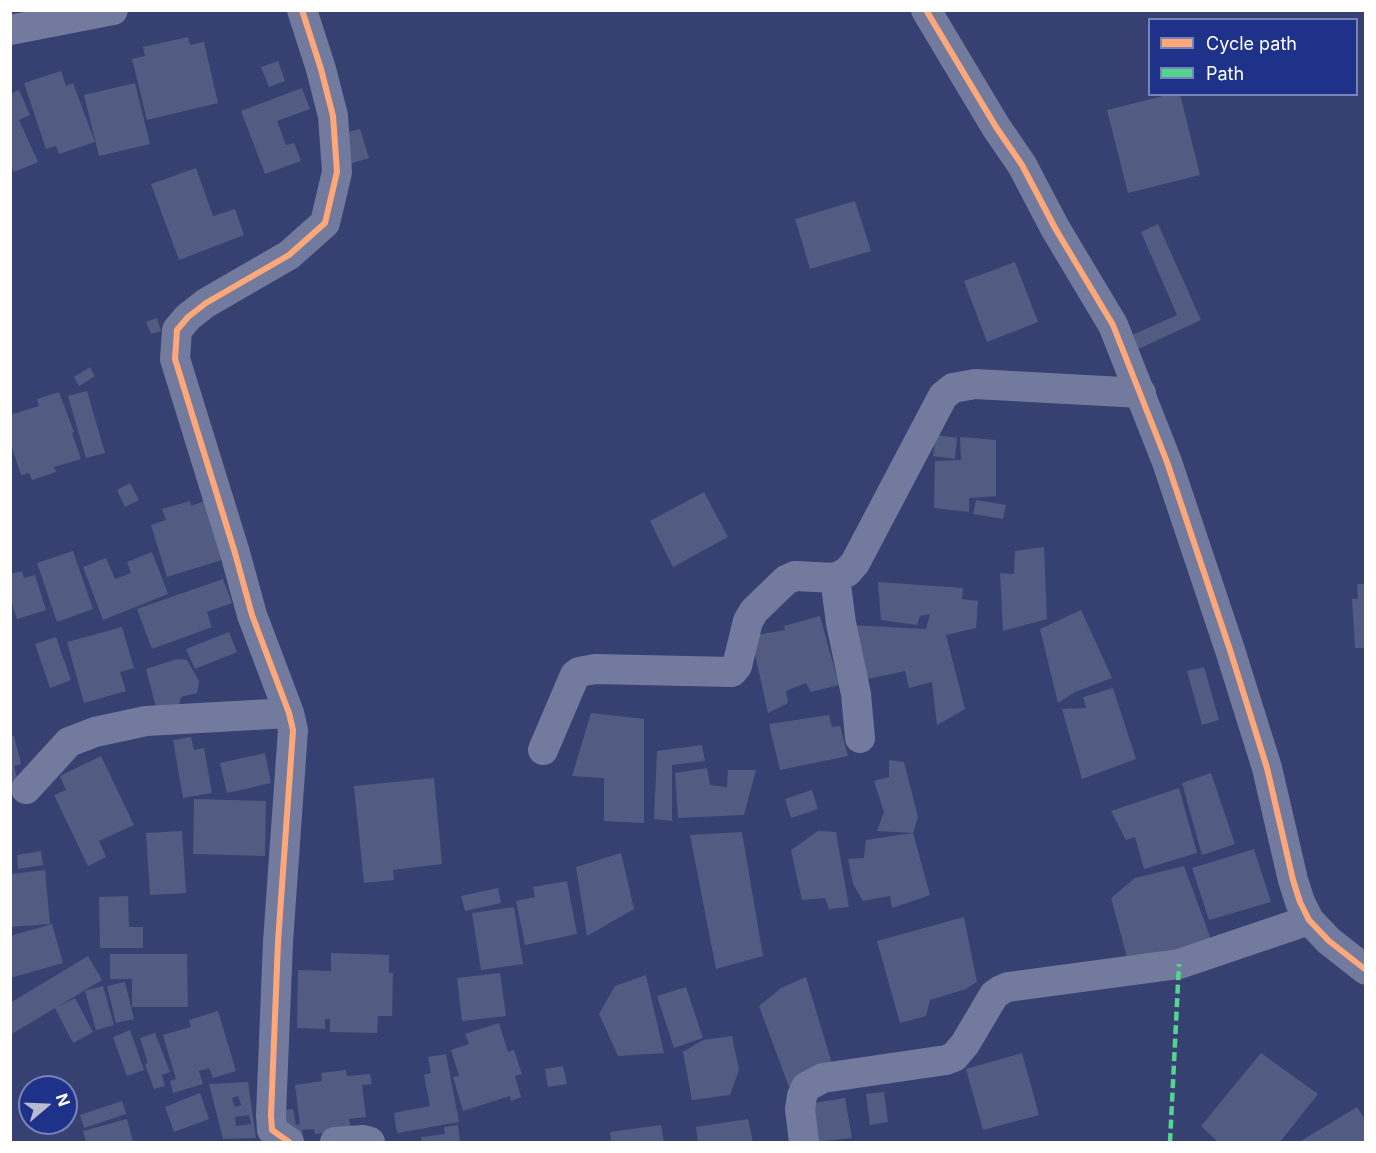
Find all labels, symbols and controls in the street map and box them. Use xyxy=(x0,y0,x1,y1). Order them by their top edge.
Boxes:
legend xyxy=(1148,18,1358,96)
text: Cycle path xyxy=(1206,33,1297,54)
text: Path xyxy=(1206,63,1244,84)
north arrow xyxy=(18,1075,78,1135)
text: N xyxy=(52,1091,75,1109)

